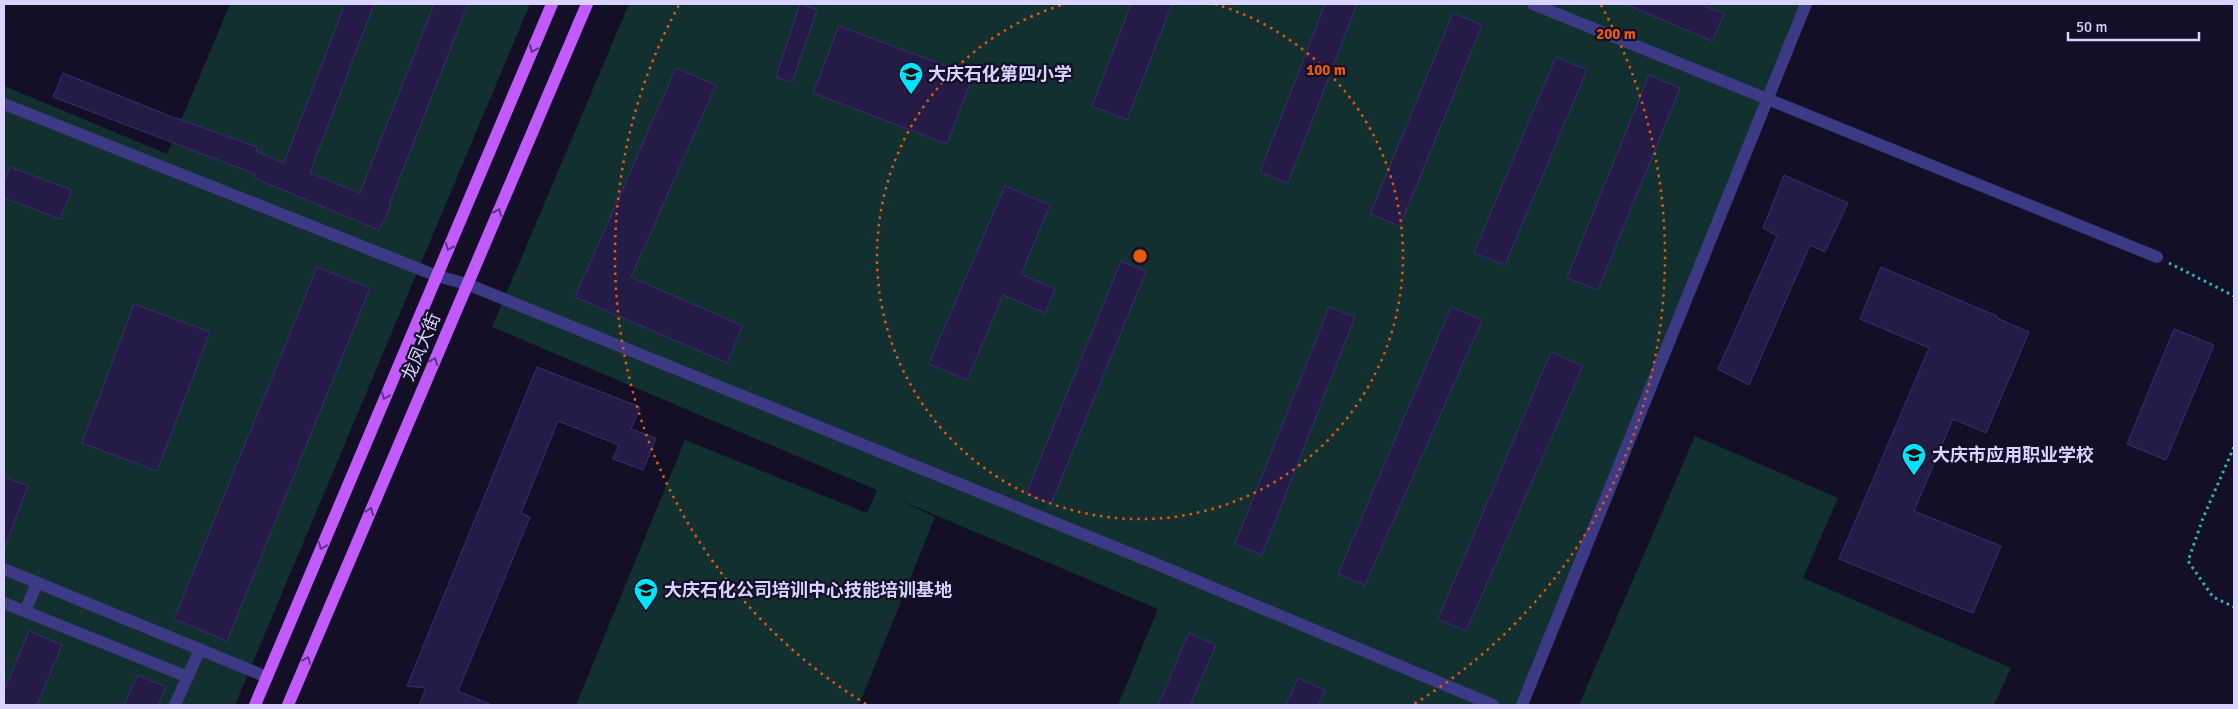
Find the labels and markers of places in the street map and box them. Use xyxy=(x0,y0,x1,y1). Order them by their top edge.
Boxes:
school or university icon: 大庆石化第四小学 xyxy=(898,61,924,95)
place label: 大庆石化第四小学 xyxy=(928,63,1072,85)
centre of rings xyxy=(1131,247,1149,265)
school or university icon: 大庆市应用职业学校 xyxy=(1901,442,1927,476)
place label: 大庆市应用职业学校 xyxy=(1932,444,2094,466)
school or university icon: 大庆石化公司培训中心技能培训基地 xyxy=(633,577,659,611)
place label: 大庆石化公司培训中心技能培训基地 xyxy=(664,579,952,601)

